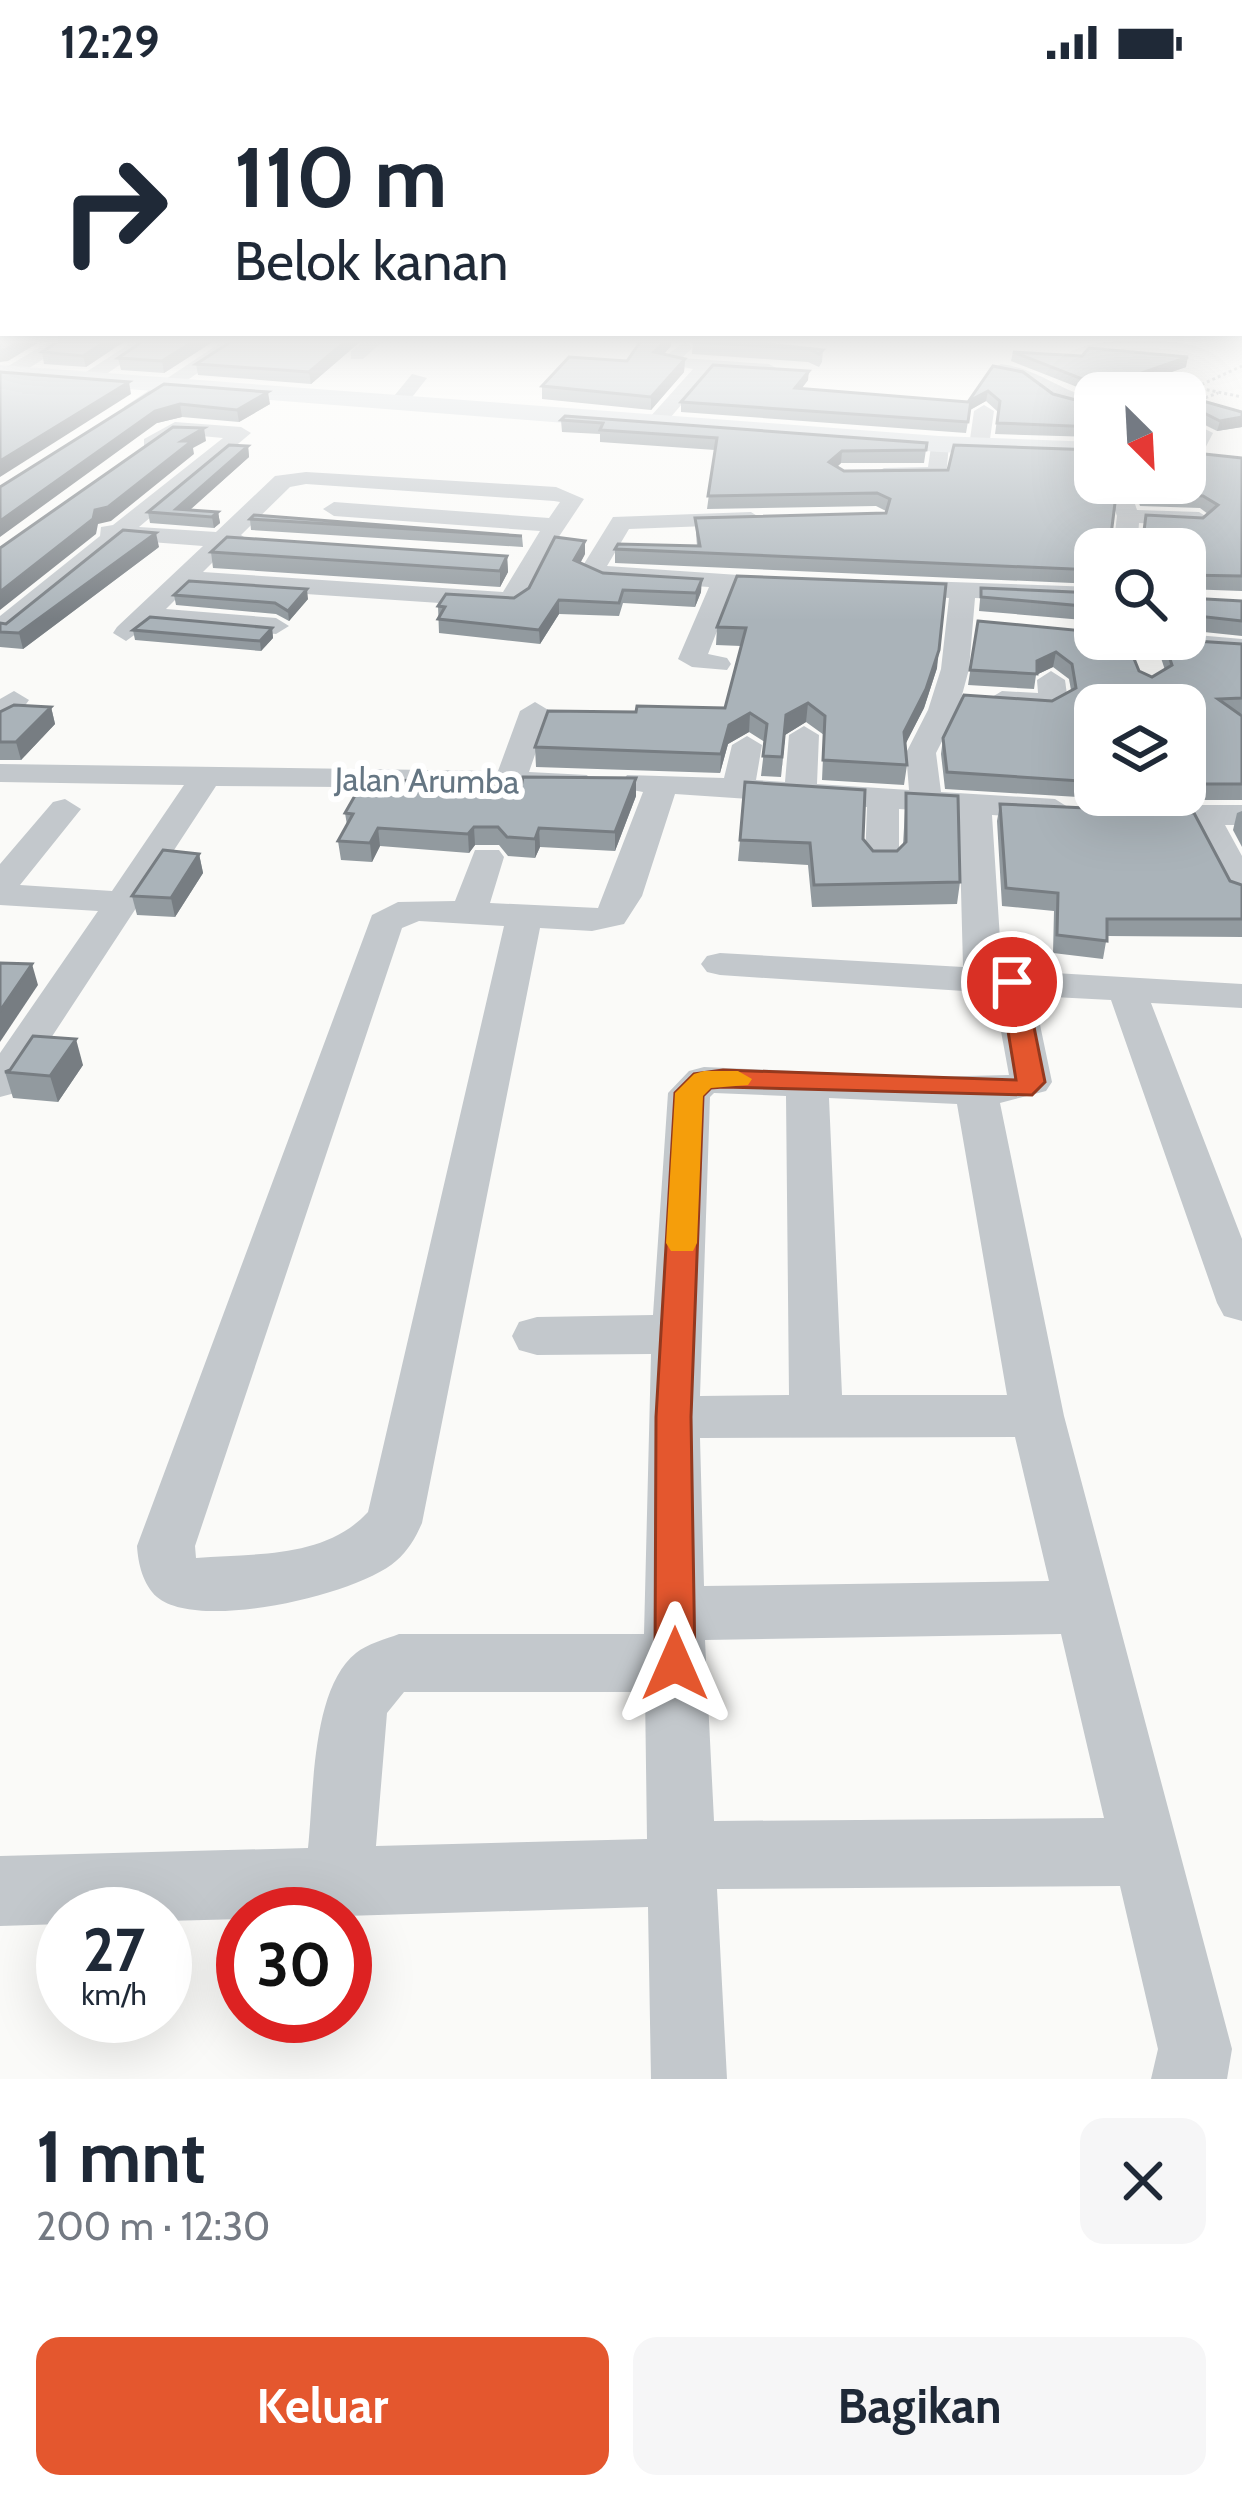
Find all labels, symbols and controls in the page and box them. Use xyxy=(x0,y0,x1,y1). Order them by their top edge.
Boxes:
text: 12:29 xyxy=(60,15,160,69)
text: 110 m xyxy=(234,126,447,228)
icon: right xyxy=(36,132,192,288)
text: Belok kanan xyxy=(234,228,509,294)
north arrow xyxy=(1074,372,1206,504)
map controls xyxy=(1074,372,1206,816)
button: search xyxy=(1074,528,1206,660)
button: layers xyxy=(1074,684,1206,816)
street label: Jalan Arumba xyxy=(333,758,520,802)
pin xyxy=(961,931,1063,1033)
icon: arrive xyxy=(979,949,1045,1015)
position arrow xyxy=(612,1601,738,1727)
speed limit sign: 30 xyxy=(216,1887,372,2043)
text: 27 xyxy=(83,1913,145,1986)
text: km/h xyxy=(81,1976,147,2013)
text: 1 mnt xyxy=(36,2113,205,2200)
button: close xyxy=(1080,2118,1206,2244)
text: 200 m · 12:30 xyxy=(36,2202,270,2250)
button: Keluar xyxy=(36,2337,609,2475)
button: Bagikan xyxy=(633,2337,1206,2475)

